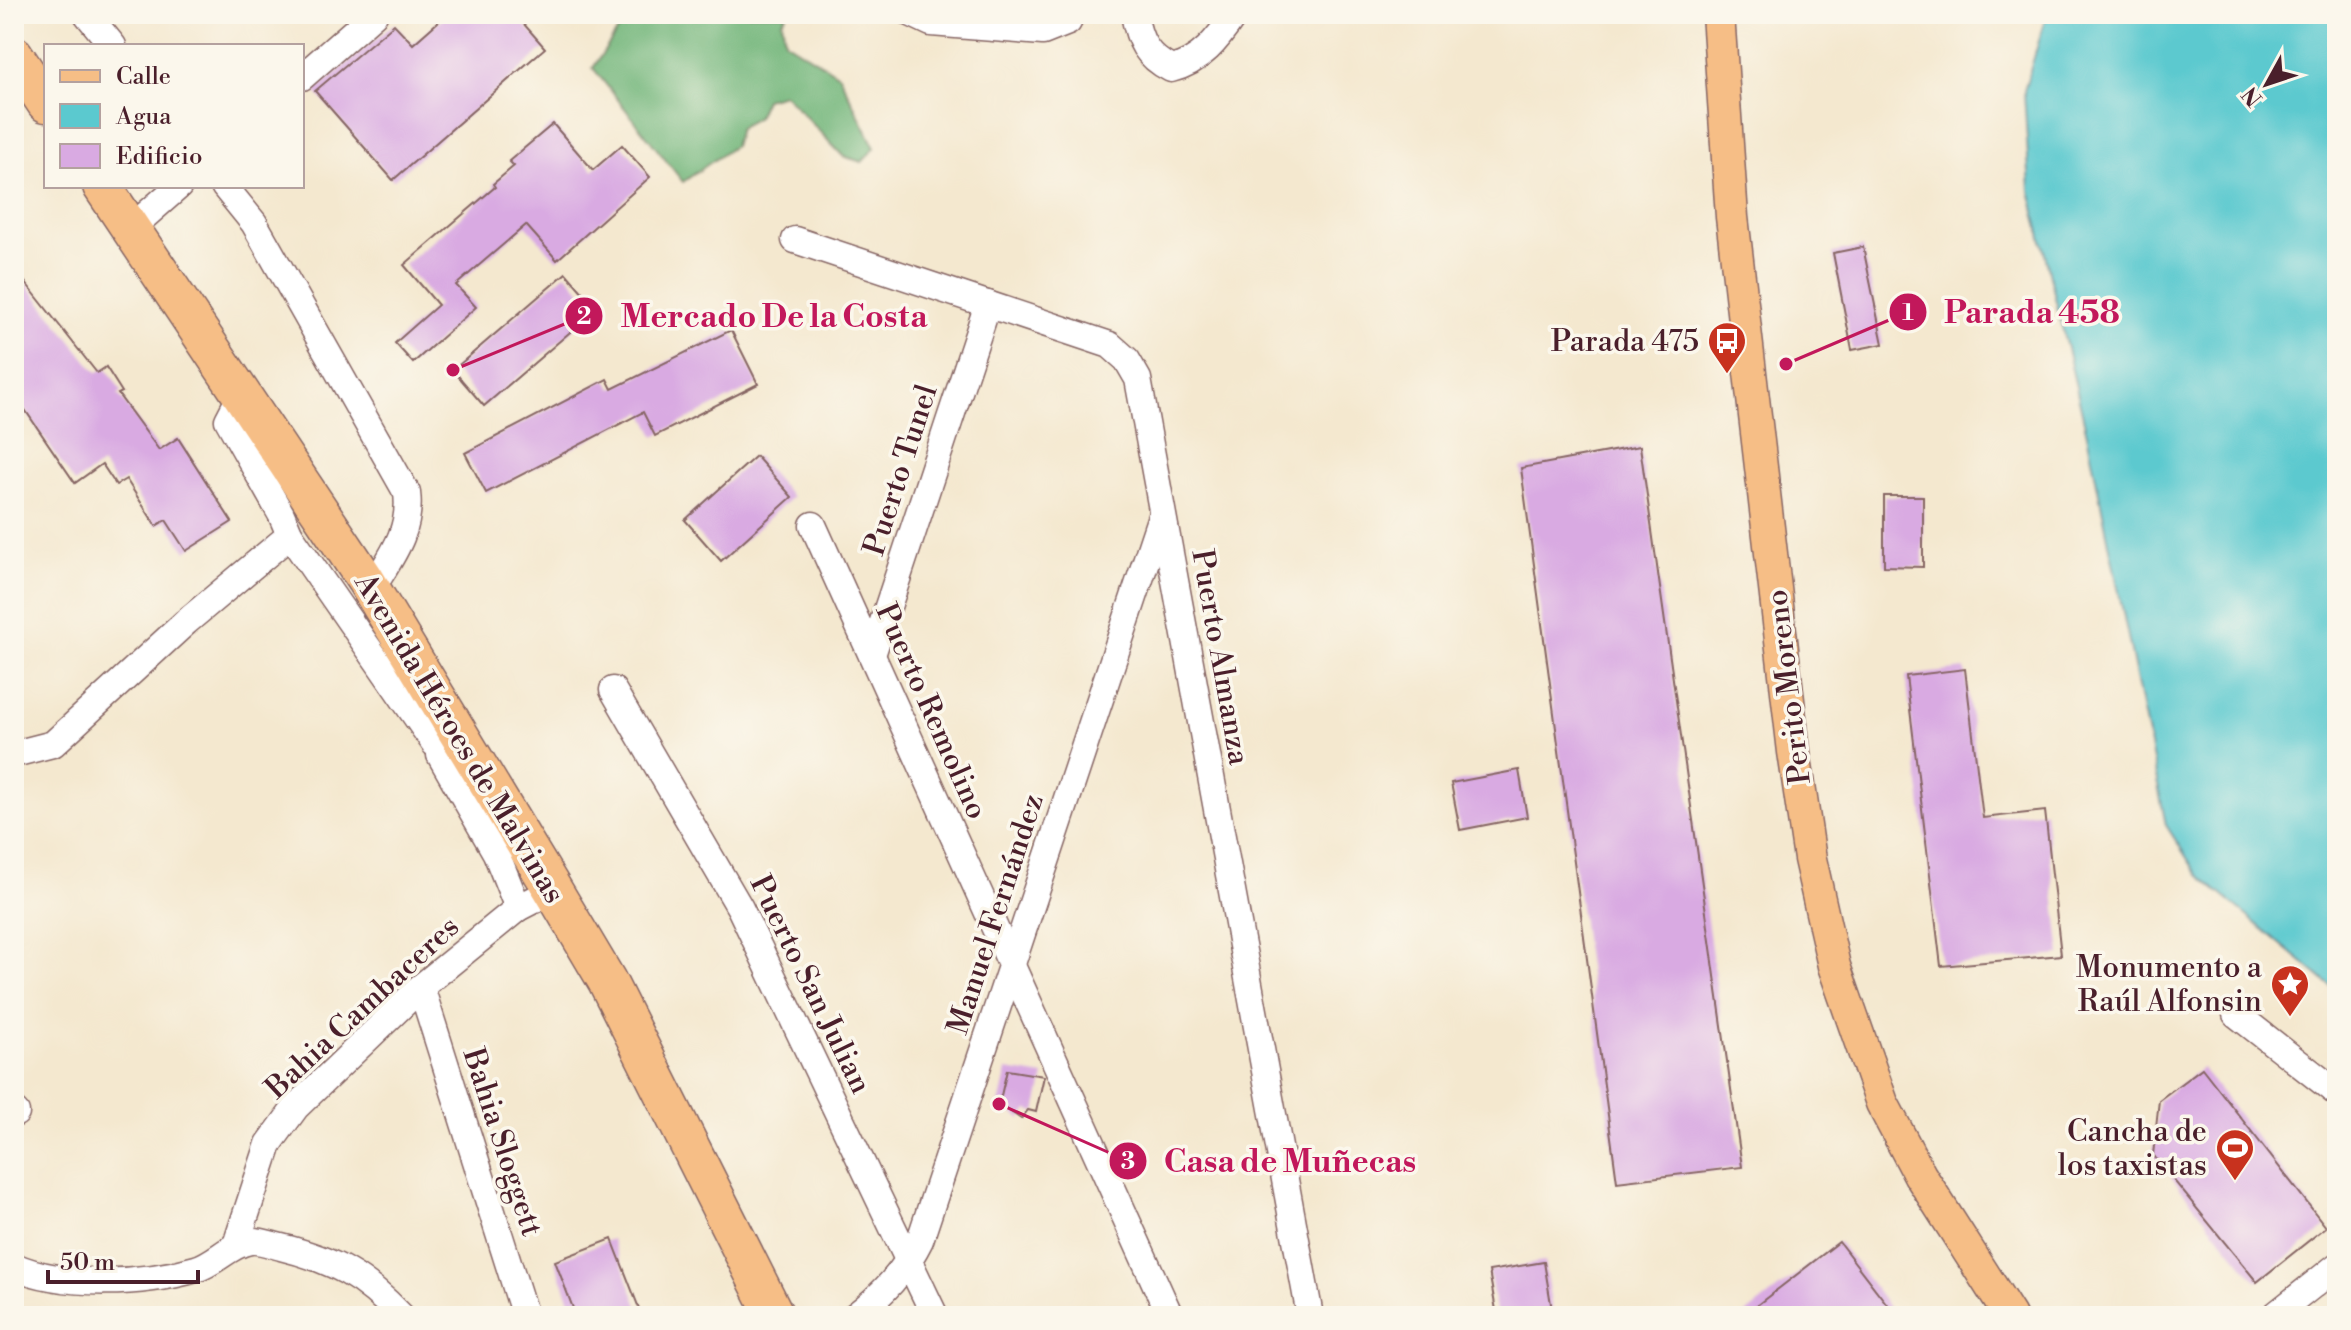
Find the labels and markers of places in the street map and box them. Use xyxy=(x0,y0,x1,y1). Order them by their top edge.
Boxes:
callout: Parada 458 xyxy=(1888,284,2136,340)
callout: Mercado De la Costa xyxy=(564,288,943,344)
bus stop icon: Parada 475 xyxy=(1706,320,1748,375)
place label: Parada 475 xyxy=(1551,323,1699,361)
place label: Monumento a Raúl Alfonsin xyxy=(2076,949,2263,1021)
place icon: Monumento a Raúl Alfonsin xyxy=(2269,963,2311,1018)
place label: Cancha de los taxistas xyxy=(2058,1113,2207,1185)
sports icon: Cancha de los taxistas xyxy=(2214,1127,2256,1182)
callout: Casa de Muñecas xyxy=(1108,1133,1432,1189)

